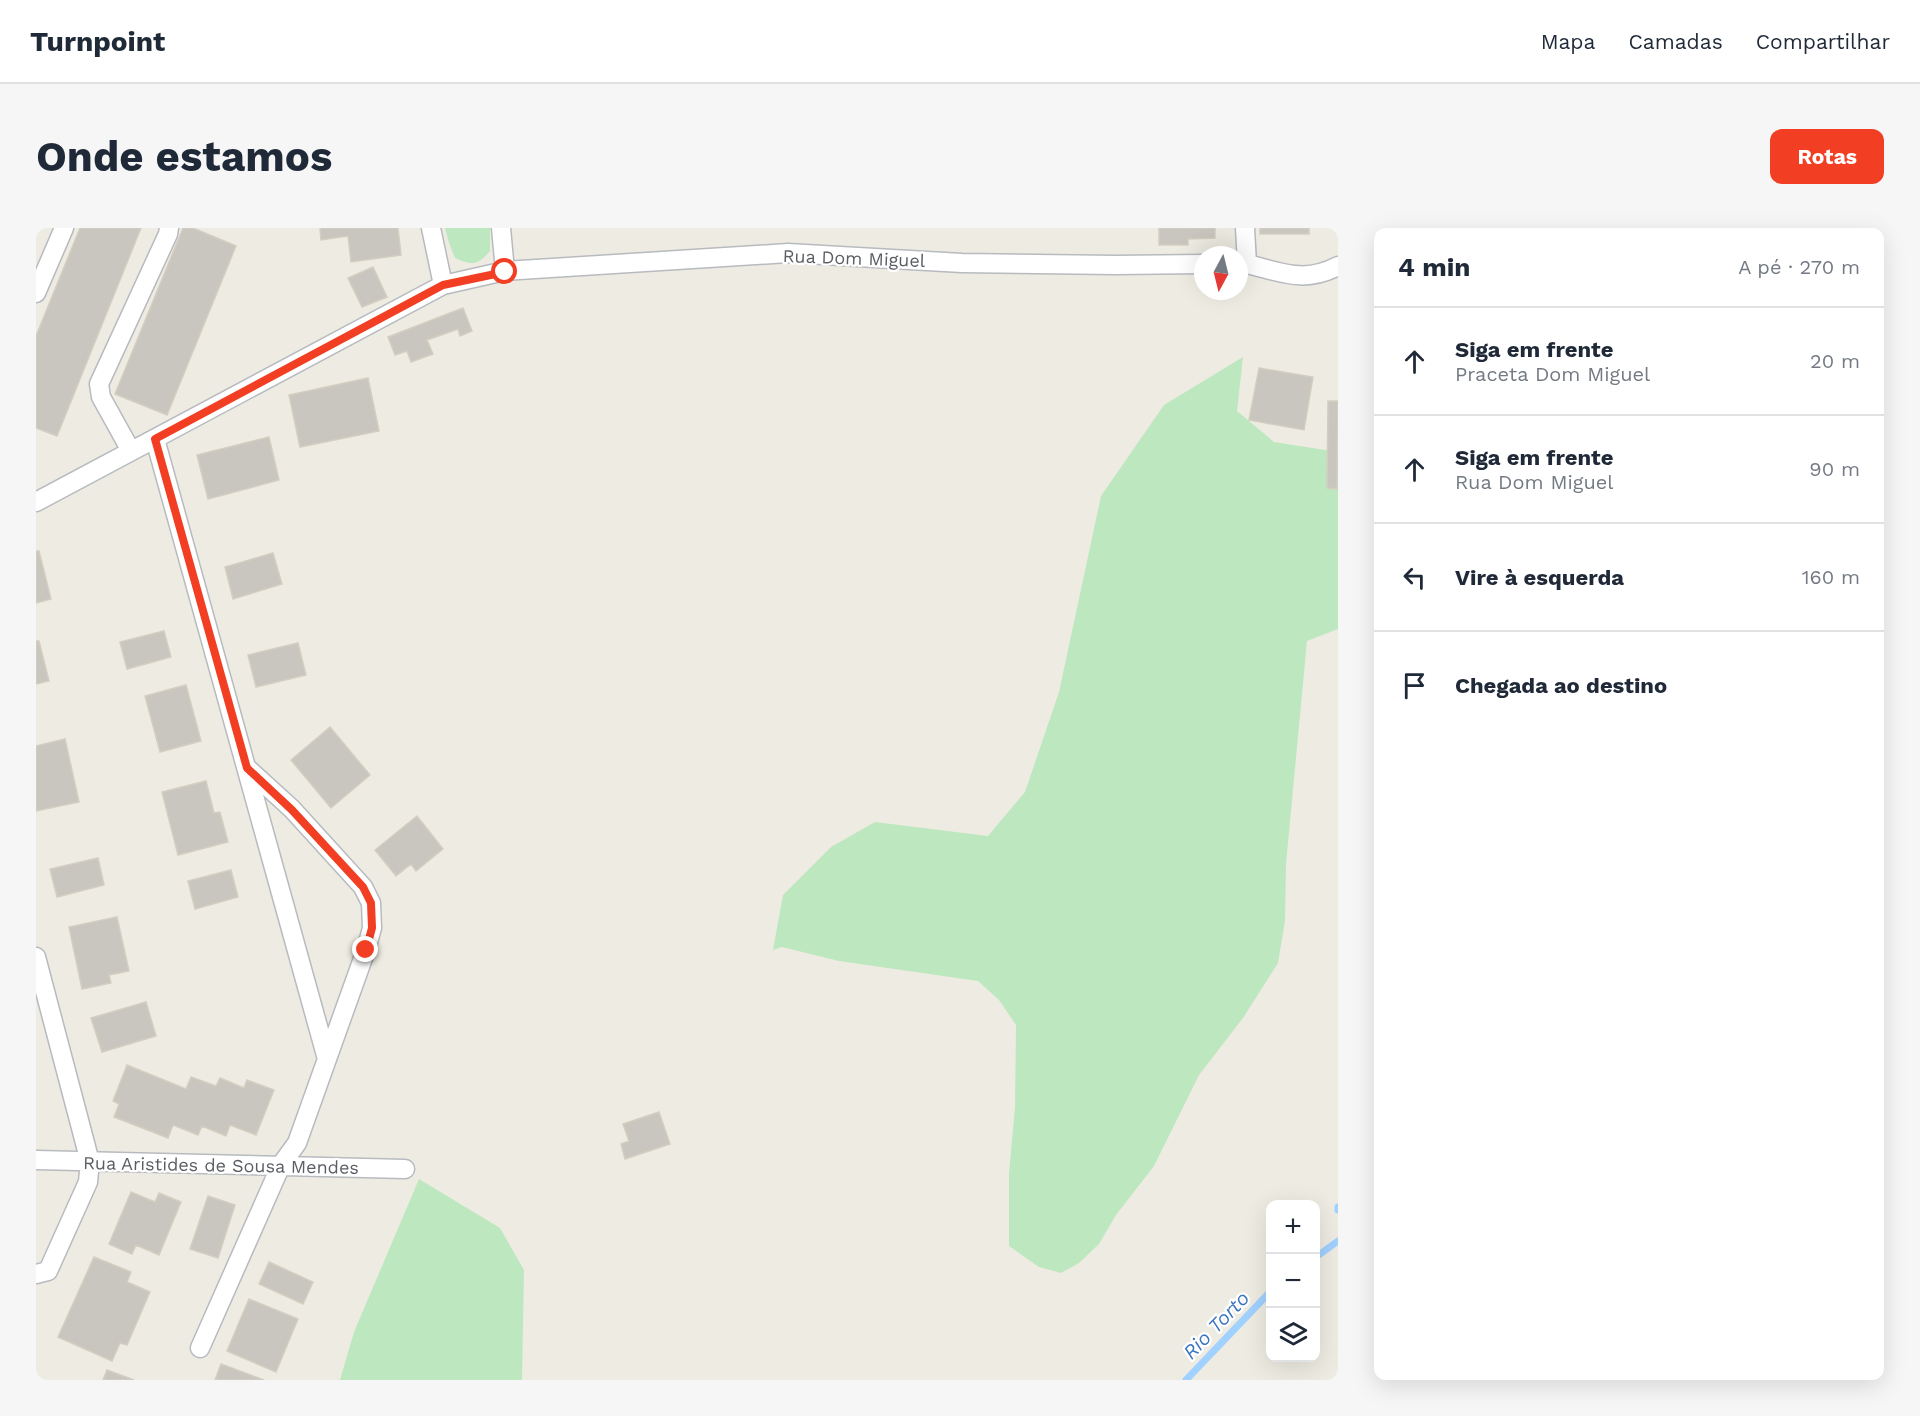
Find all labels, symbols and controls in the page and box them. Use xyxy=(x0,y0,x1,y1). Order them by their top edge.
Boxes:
text: Turnpoint xyxy=(30,25,165,58)
text: Mapa xyxy=(1541,29,1595,54)
text: Camadas xyxy=(1628,29,1723,54)
text: Compartilhar xyxy=(1756,29,1890,54)
button: Rotas xyxy=(1770,129,1884,184)
text: Onde estamos xyxy=(36,132,332,181)
street label: Rua Dom Miguel xyxy=(782,245,926,271)
north arrow xyxy=(1194,246,1248,300)
text: 4 min xyxy=(1398,252,1470,282)
text: A pé · 270 m xyxy=(1738,255,1860,279)
route start xyxy=(491,258,517,284)
text: Siga em frente xyxy=(1455,337,1613,362)
icon: ahead xyxy=(1398,345,1431,378)
text: 20 m xyxy=(1810,349,1860,373)
text: Praceta Dom Miguel xyxy=(1455,362,1650,386)
text: Siga em frente xyxy=(1455,445,1613,470)
icon: ahead xyxy=(1398,453,1431,486)
text: 90 m xyxy=(1809,457,1860,481)
text: Rua Dom Miguel xyxy=(1455,470,1613,494)
icon: left xyxy=(1398,561,1431,594)
text: Vire à esquerda xyxy=(1455,565,1624,590)
text: 160 m xyxy=(1802,565,1860,589)
icon: arrive xyxy=(1398,669,1431,702)
text: Chegada ao destino xyxy=(1455,673,1667,698)
route end xyxy=(352,936,378,962)
street label: Rua Aristides de Sousa Mendes xyxy=(83,1152,359,1178)
map controls xyxy=(1266,1200,1320,1362)
button: + xyxy=(1266,1200,1320,1254)
button: − xyxy=(1266,1254,1320,1308)
water label: Rio Torto xyxy=(1178,1286,1254,1364)
button: layers xyxy=(1266,1308,1320,1362)

